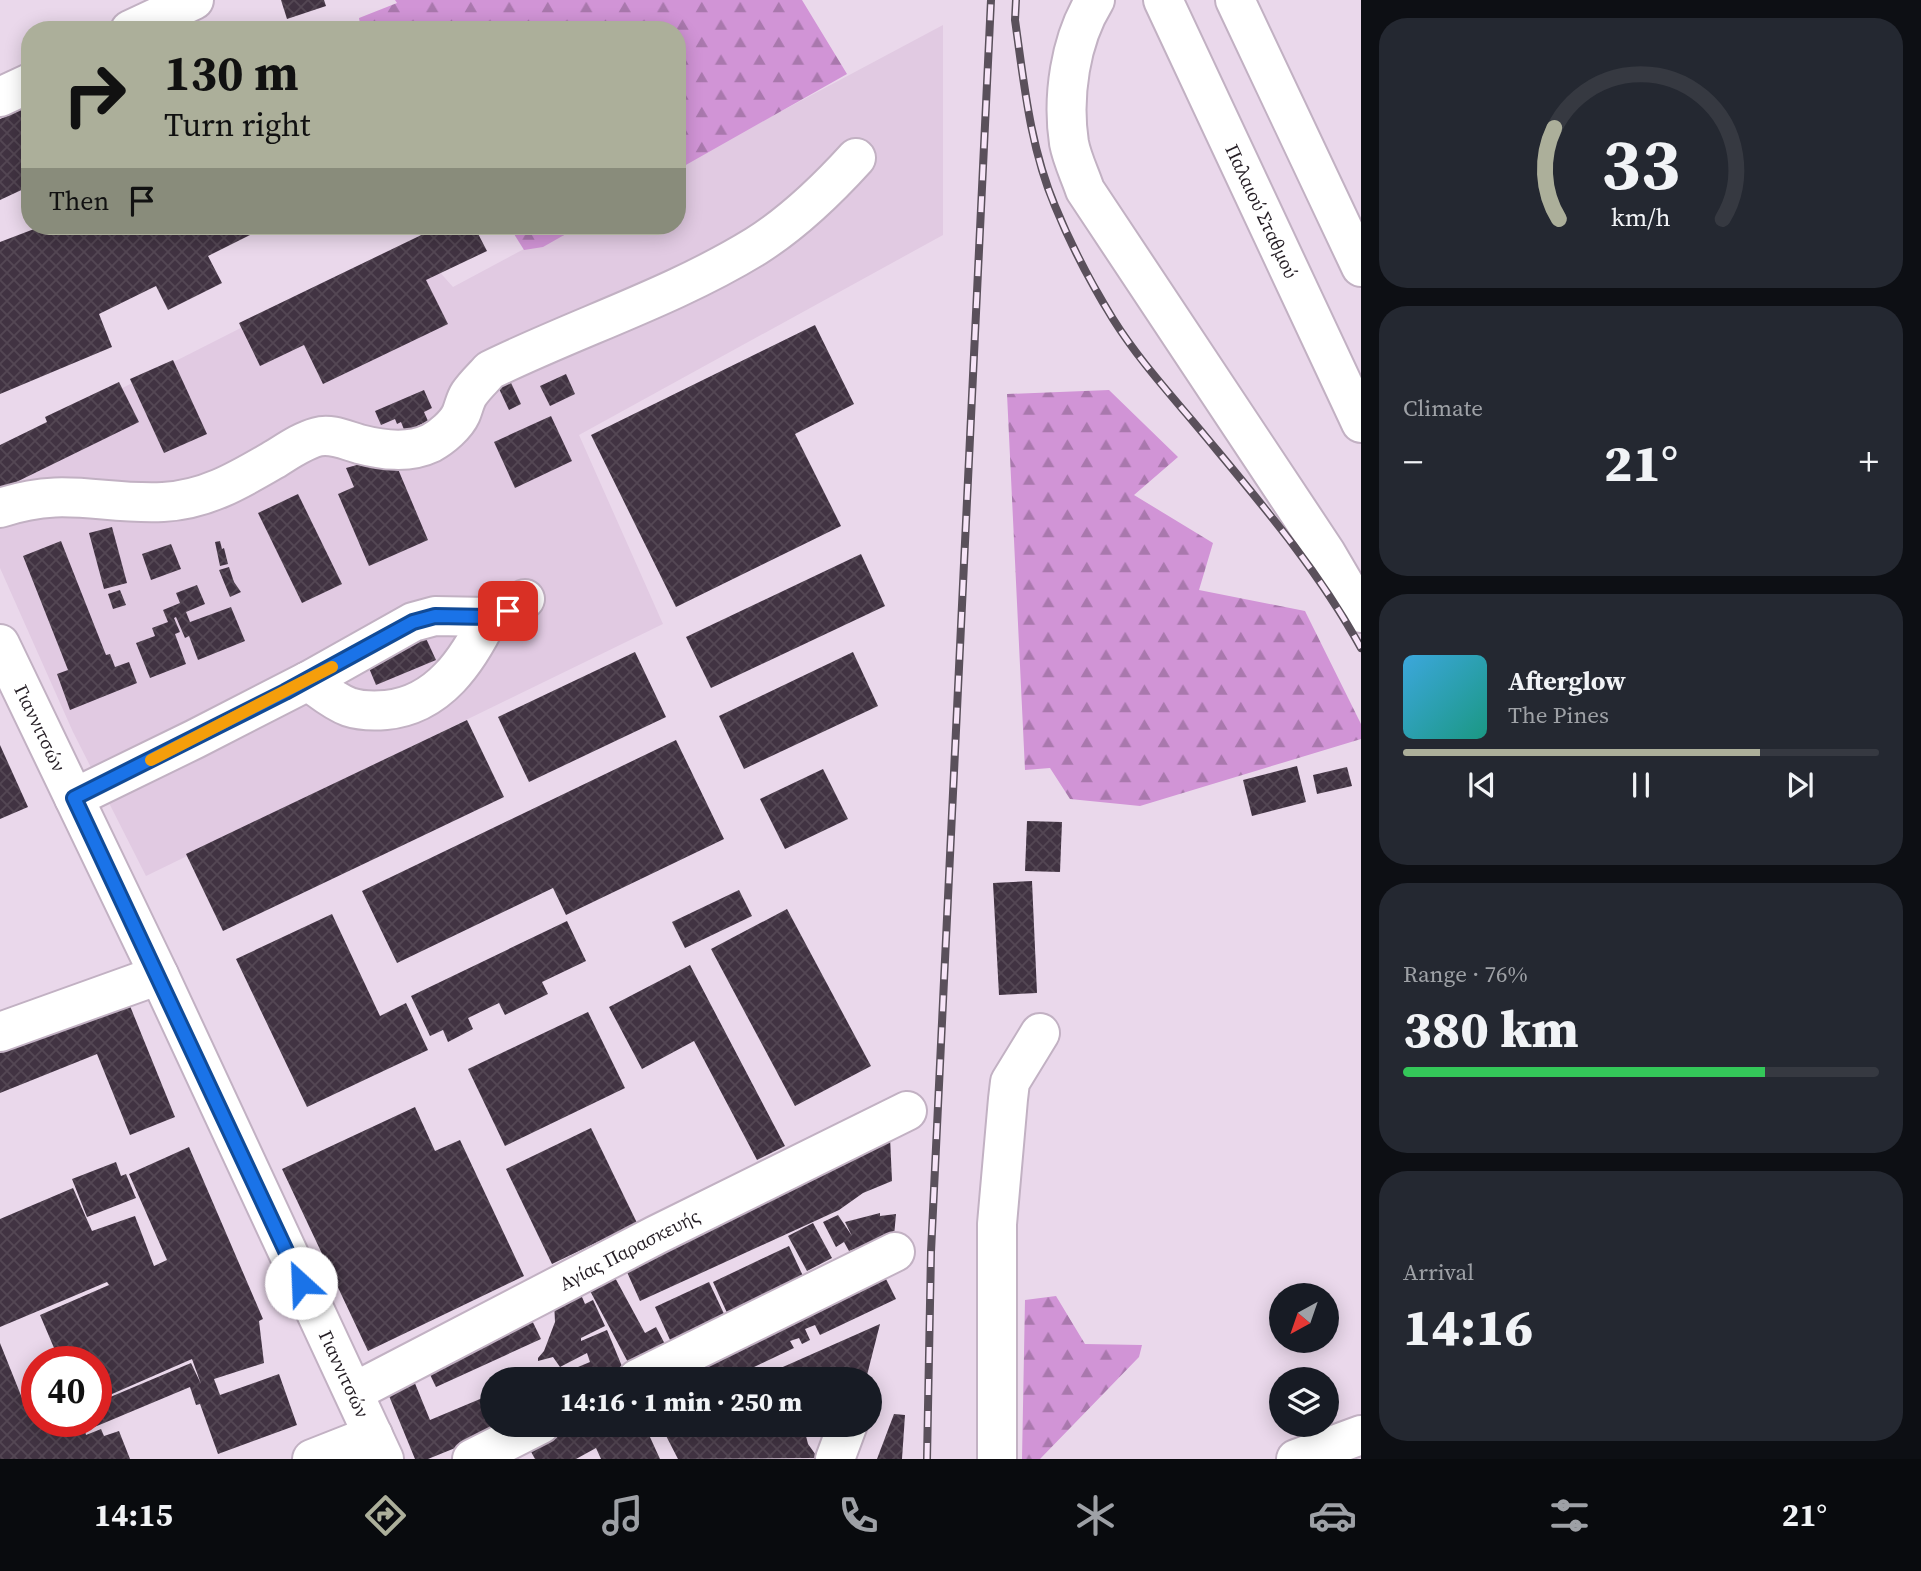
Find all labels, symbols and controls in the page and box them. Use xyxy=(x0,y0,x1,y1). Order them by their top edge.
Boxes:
text: 130 m xyxy=(164,39,299,106)
icon: right xyxy=(49,49,140,140)
text: Turn right xyxy=(164,103,310,147)
text: 33 xyxy=(1602,114,1680,213)
street label: Παλαιού Σταθμού xyxy=(1219,140,1304,282)
icon: arrive xyxy=(123,182,161,220)
text: Then xyxy=(49,183,109,219)
text: km/h xyxy=(1611,200,1671,234)
text: Climate xyxy=(1403,392,1483,424)
text: 21° xyxy=(1604,427,1678,498)
text: − xyxy=(1403,436,1423,488)
text: + xyxy=(1859,436,1879,488)
pin xyxy=(478,581,538,641)
icon: arrive xyxy=(489,592,527,630)
text: Afterglow xyxy=(1508,663,1626,699)
street label: Γιαννιτσών xyxy=(8,680,72,776)
text: The Pines xyxy=(1508,699,1609,731)
icon: previous xyxy=(1463,766,1501,804)
icon: pause xyxy=(1622,766,1660,804)
icon: next xyxy=(1781,766,1819,804)
text: Range · 76% xyxy=(1403,958,1528,990)
text: 380 km xyxy=(1403,993,1579,1064)
street label: Αγίας Παρασκευής xyxy=(554,1203,704,1296)
position arrow xyxy=(264,1246,338,1320)
text: Arrival xyxy=(1403,1256,1474,1288)
north arrow xyxy=(1269,1283,1339,1353)
map controls xyxy=(1269,1283,1339,1437)
text: 14:16 xyxy=(1403,1291,1533,1362)
street label: Γιαννιτσών xyxy=(313,1326,376,1422)
speed limit sign: 40 xyxy=(21,1346,112,1437)
button: layers xyxy=(1269,1367,1339,1437)
text: 14:16 · 1 min · 250 m xyxy=(560,1384,802,1420)
icon: directions xyxy=(361,1491,410,1540)
icon: music xyxy=(598,1491,647,1540)
icon: phone xyxy=(834,1491,883,1540)
icon: climate xyxy=(1071,1491,1120,1540)
icon: car xyxy=(1308,1491,1357,1540)
icon: filters xyxy=(1545,1491,1594,1540)
text: 14:15 xyxy=(94,1493,173,1537)
text: 21° xyxy=(1782,1493,1827,1537)

